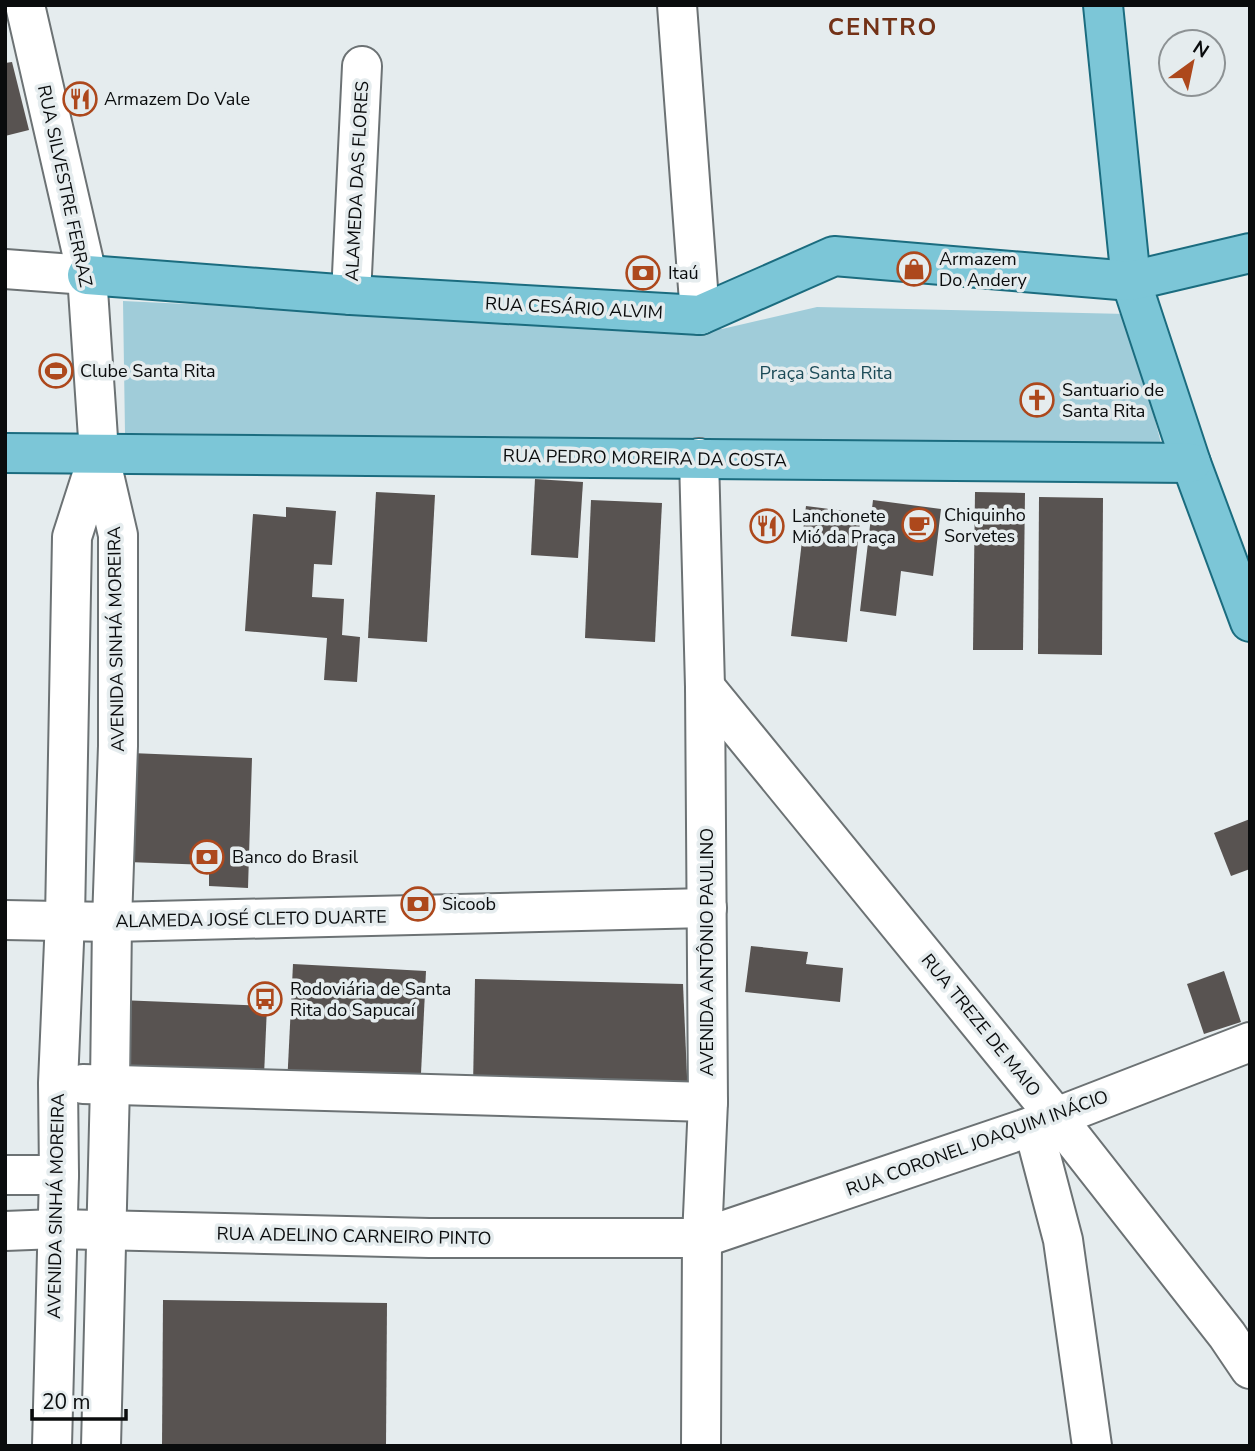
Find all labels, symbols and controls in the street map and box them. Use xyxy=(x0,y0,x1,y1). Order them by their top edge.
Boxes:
district label: CENTRO xyxy=(828,11,938,43)
north arrow xyxy=(1157,28,1227,98)
text: N xyxy=(1188,35,1214,64)
restaurant icon: Armazem Do Vale xyxy=(61,80,99,118)
street label: ALAMEDA DAS FLORES xyxy=(340,80,374,282)
street label: RUA SILVESTRE FERRAZ xyxy=(32,83,98,290)
place label: Armazem Do Vale xyxy=(104,87,250,111)
place label: Armazem Do Andery xyxy=(939,247,1027,292)
shop icon: Armazem Do Andery xyxy=(895,250,933,288)
bank icon: Itaú xyxy=(624,254,662,292)
place label: Itaú xyxy=(668,261,699,285)
street label: RUA CESÁRIO ALVIM xyxy=(484,291,664,325)
sports icon: Clube Santa Rita xyxy=(37,352,75,390)
place label: Clube Santa Rita xyxy=(80,359,216,383)
park label: Praça Santa Rita xyxy=(760,361,892,385)
place label: Santuario de Santa Rita xyxy=(1062,378,1164,423)
church icon: Santuario de Santa Rita xyxy=(1018,381,1056,419)
street label: RUA PEDRO MOREIRA DA COSTA xyxy=(503,444,787,472)
place label: Chiquinho Sorvetes xyxy=(944,503,1026,548)
place label: Lanchonete Mió da Praça xyxy=(792,504,896,549)
cafe icon: Chiquinho Sorvetes xyxy=(900,506,938,544)
restaurant icon: Lanchonete Mió da Praça xyxy=(748,507,786,545)
street label: AVENIDA SINHÁ MOREIRA xyxy=(102,526,130,752)
street label: AVENIDA ANTÔNIO PAULINO xyxy=(695,828,719,1076)
bank icon: Banco do Brasil xyxy=(188,838,226,876)
place label: Banco do Brasil xyxy=(232,845,359,869)
bank icon: Sicoob xyxy=(399,885,437,923)
place label: Sicoob xyxy=(442,892,496,916)
street label: ALAMEDA JOSÉ CLETO DUARTE xyxy=(115,905,387,933)
street label: RUA TREZE DE MAIO xyxy=(916,949,1046,1101)
place label: Rodoviária de Santa Rita do Sapucaí xyxy=(290,977,451,1022)
bus stop icon: Rodoviária de Santa Rita do Sapucaí xyxy=(246,980,284,1018)
street label: RUA CORONEL JOAQUIM INÁCIO xyxy=(843,1084,1111,1202)
street label: AVENIDA SINHÁ MOREIRA xyxy=(42,1093,70,1319)
street label: RUA ADELINO CARNEIRO PINTO xyxy=(216,1222,492,1250)
scale bar xyxy=(32,1378,126,1422)
text: 20 m xyxy=(42,1388,91,1416)

